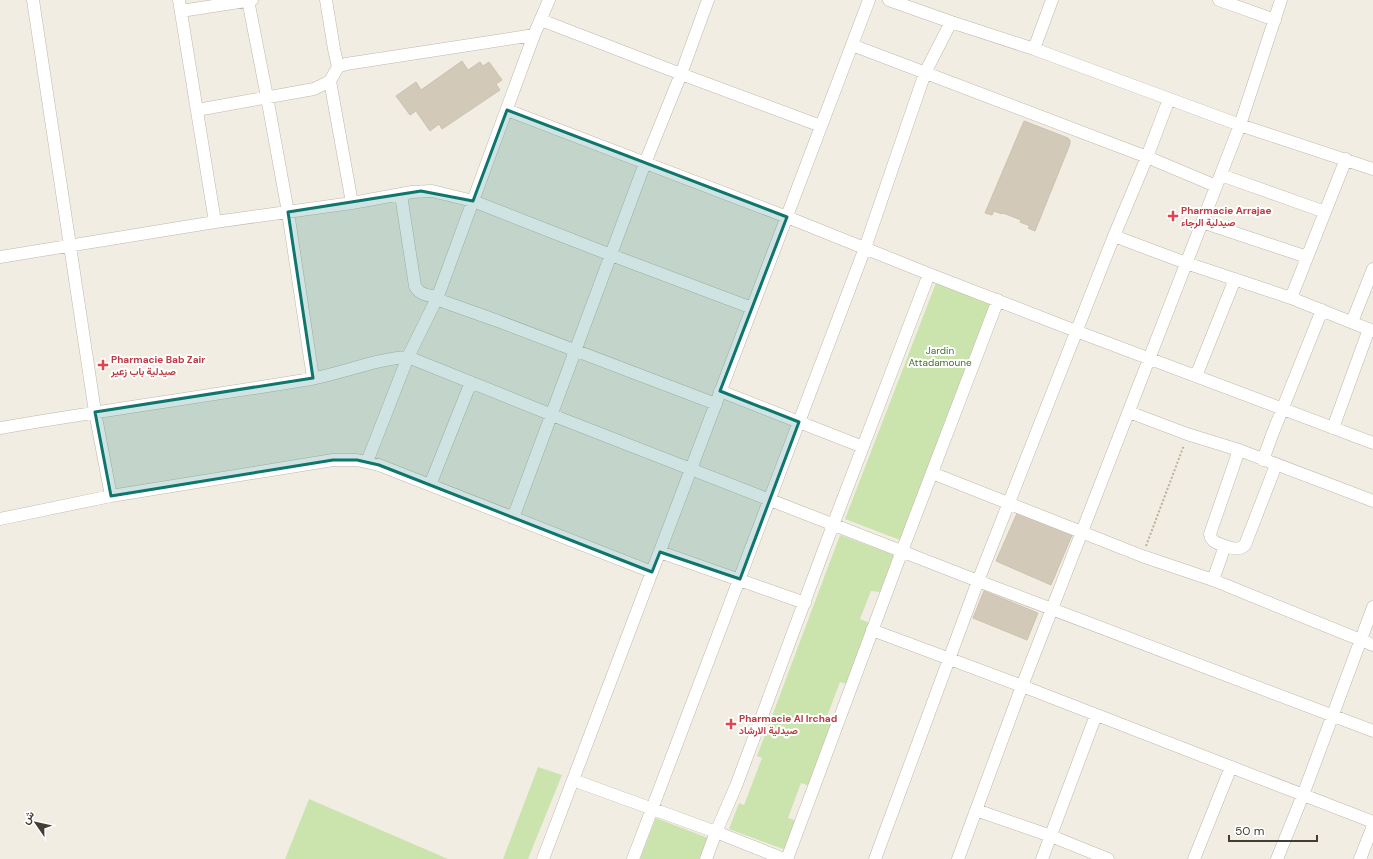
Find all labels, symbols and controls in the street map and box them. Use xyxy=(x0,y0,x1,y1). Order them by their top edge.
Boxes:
place label: Pharmacie Arrajae صيدلية الرجاء xyxy=(1181,204,1271,229)
marker: Pharmacie Arrajae صيدلية الرجاء xyxy=(1168,211,1178,221)
park label: Jardin Attadamoune xyxy=(908,344,972,369)
place label: Pharmacie Bab Zair صيدلية باب زعير xyxy=(110,353,205,378)
marker: Pharmacie Bab Zair صيدلية باب زعير xyxy=(98,360,108,370)
place label: Pharmacie Al Irchad صيدلية الارشاد xyxy=(739,712,837,737)
marker: Pharmacie Al Irchad صيدلية الارشاد xyxy=(726,719,736,729)
north arrow xyxy=(16,803,56,843)
text: ش xyxy=(18,808,37,827)
scale bar xyxy=(1229,817,1317,843)
text: 50 m xyxy=(1235,823,1264,839)

